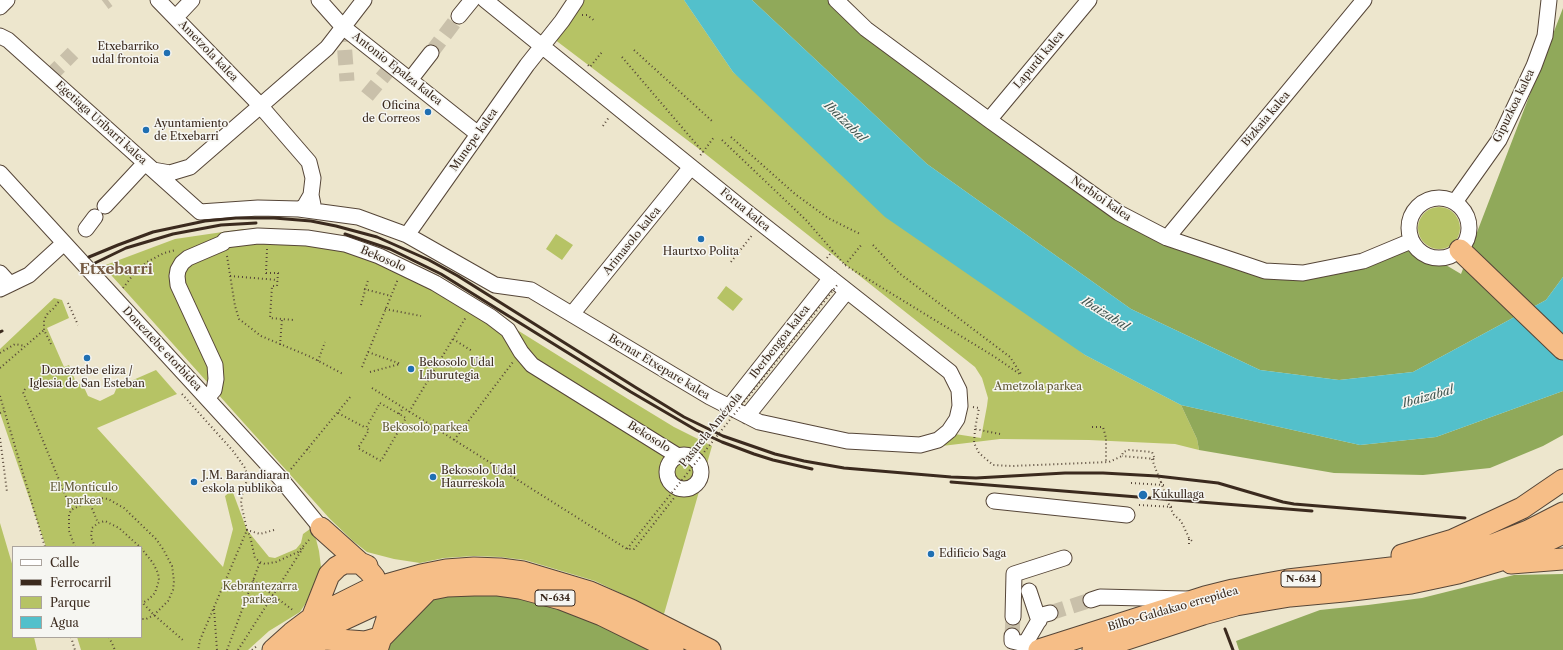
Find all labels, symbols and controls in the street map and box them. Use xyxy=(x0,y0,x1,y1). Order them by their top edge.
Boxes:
street label: Ametzola kalea xyxy=(175,18,241,84)
street label: Lapurdi kalea xyxy=(1011,28,1067,92)
street label: Antonio Epalza kalea xyxy=(349,30,445,108)
place label: Etxebarriko udal frontoia xyxy=(92,40,159,66)
marker: Etxebarriko udal frontoia xyxy=(162,48,172,58)
street label: Gipuzkoa kalea xyxy=(1491,67,1537,145)
street label: Egetiaga Uribarri kalea xyxy=(53,79,149,167)
street label: Bizkaia kalea xyxy=(1239,89,1293,149)
water label: Ibaizabal xyxy=(821,98,869,146)
place label: Oficina de Correos xyxy=(362,99,420,125)
street label: Munepe kalea xyxy=(447,106,501,174)
marker: Oficina de Correos xyxy=(423,107,433,117)
place label: Ayuntamiento de Etxebarri xyxy=(154,117,228,143)
marker: Ayuntamiento de Etxebarri xyxy=(141,125,151,135)
street label: Nerbioi kalea xyxy=(1068,174,1134,224)
street label: Forua kalea xyxy=(717,186,773,234)
street label: Arimasolo kalea xyxy=(600,204,664,278)
marker: Haurtxo Polita xyxy=(696,234,706,244)
street label: Bekosolo xyxy=(358,244,408,274)
place label: Haurtxo Polita xyxy=(663,245,739,259)
district label: Etxebarri xyxy=(79,261,153,279)
water label: Ibaizabal xyxy=(1079,294,1131,334)
street label: Iberbengoa kalea xyxy=(747,303,813,381)
street label: Doneztebe etorbidea xyxy=(120,304,204,394)
street label: Bernar Etxepare kalea xyxy=(606,332,712,402)
marker: Doneztebe eliza / Iglesia de San Esteban xyxy=(82,353,92,363)
place label: Bekosolo Udal Liburutegia xyxy=(419,356,494,382)
place label: Doneztebe eliza / Iglesia de San Esteban xyxy=(29,364,145,390)
marker: Bekosolo Udal Liburutegia xyxy=(406,364,416,374)
park label: Ametzola parkea xyxy=(994,380,1082,394)
water label: Ibaizabal xyxy=(1401,383,1455,411)
street label: Pasarela Amézola xyxy=(677,390,745,470)
street label: Bekosolo xyxy=(625,419,673,455)
park label: Bekosolo parkea xyxy=(382,421,468,435)
place label: Bekosolo Udal Haurreskola xyxy=(441,464,516,490)
place label: J.M. Barandiaran eskola publikoa xyxy=(202,469,290,495)
marker: Bekosolo Udal Haurreskola xyxy=(428,472,438,482)
marker: J.M. Barandiaran eskola publikoa xyxy=(189,477,199,487)
park label: El Monticulo parkea xyxy=(50,481,118,507)
place label: Kukullaga xyxy=(1152,488,1204,502)
marker: Kukullaga xyxy=(1137,489,1149,501)
legend xyxy=(12,546,142,638)
place label: Edificio Saga xyxy=(939,547,1006,561)
marker: Edificio Saga xyxy=(926,549,936,559)
text: Calle xyxy=(50,555,79,570)
road number: N-634 xyxy=(1281,571,1321,587)
text: Ferrocarril xyxy=(50,575,111,590)
park label: Kebrantezarra parkea xyxy=(223,580,297,606)
street label: Bilbo-Galdakao errepidea xyxy=(1106,584,1240,634)
road number: N-634 xyxy=(535,590,575,606)
text: Parque xyxy=(50,595,90,610)
text: Agua xyxy=(50,615,79,630)

